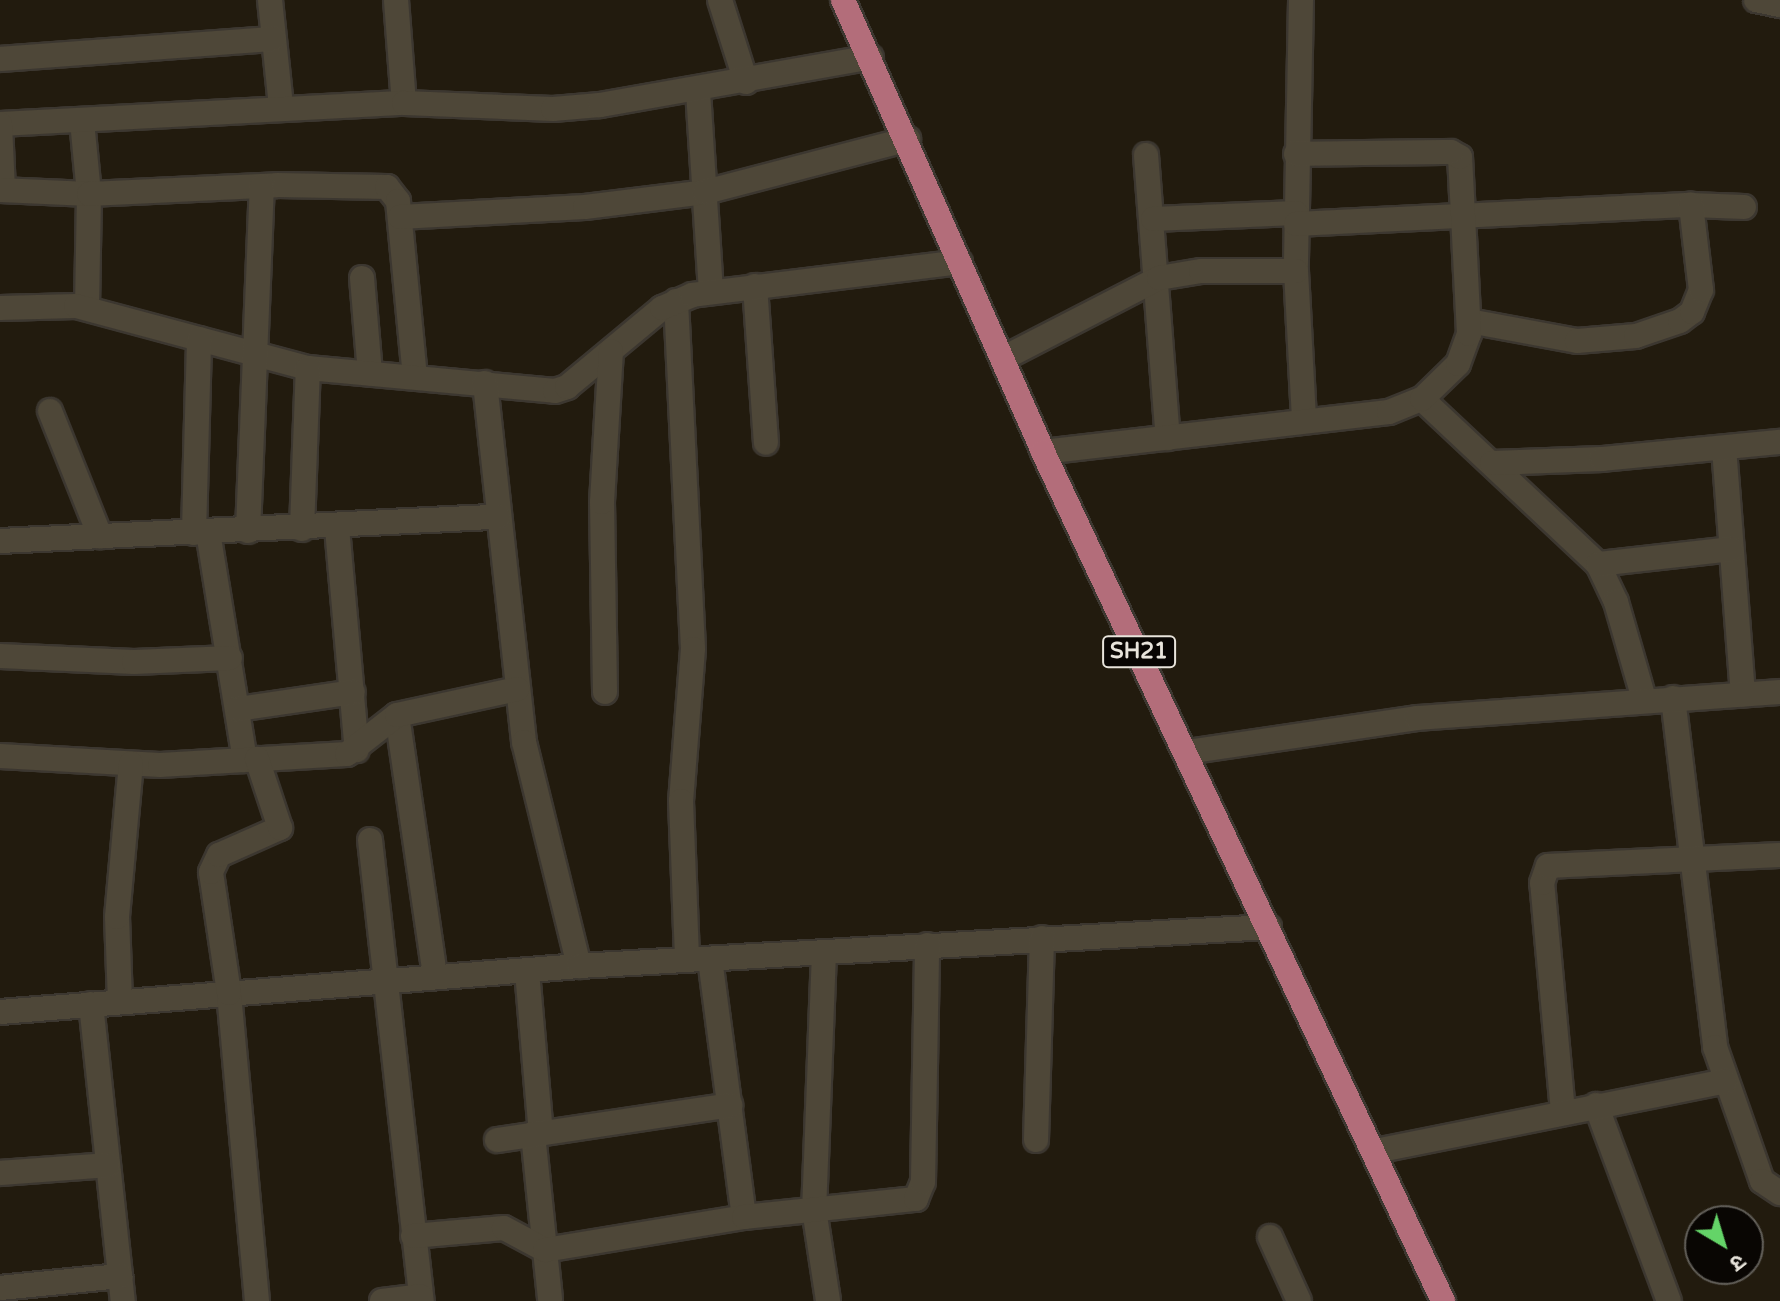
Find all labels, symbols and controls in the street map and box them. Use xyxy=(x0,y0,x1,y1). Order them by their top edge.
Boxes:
road number: SH21 xyxy=(1101,634,1177,670)
north arrow xyxy=(1684,1205,1764,1285)
text: उ xyxy=(1724,1248,1751,1277)

